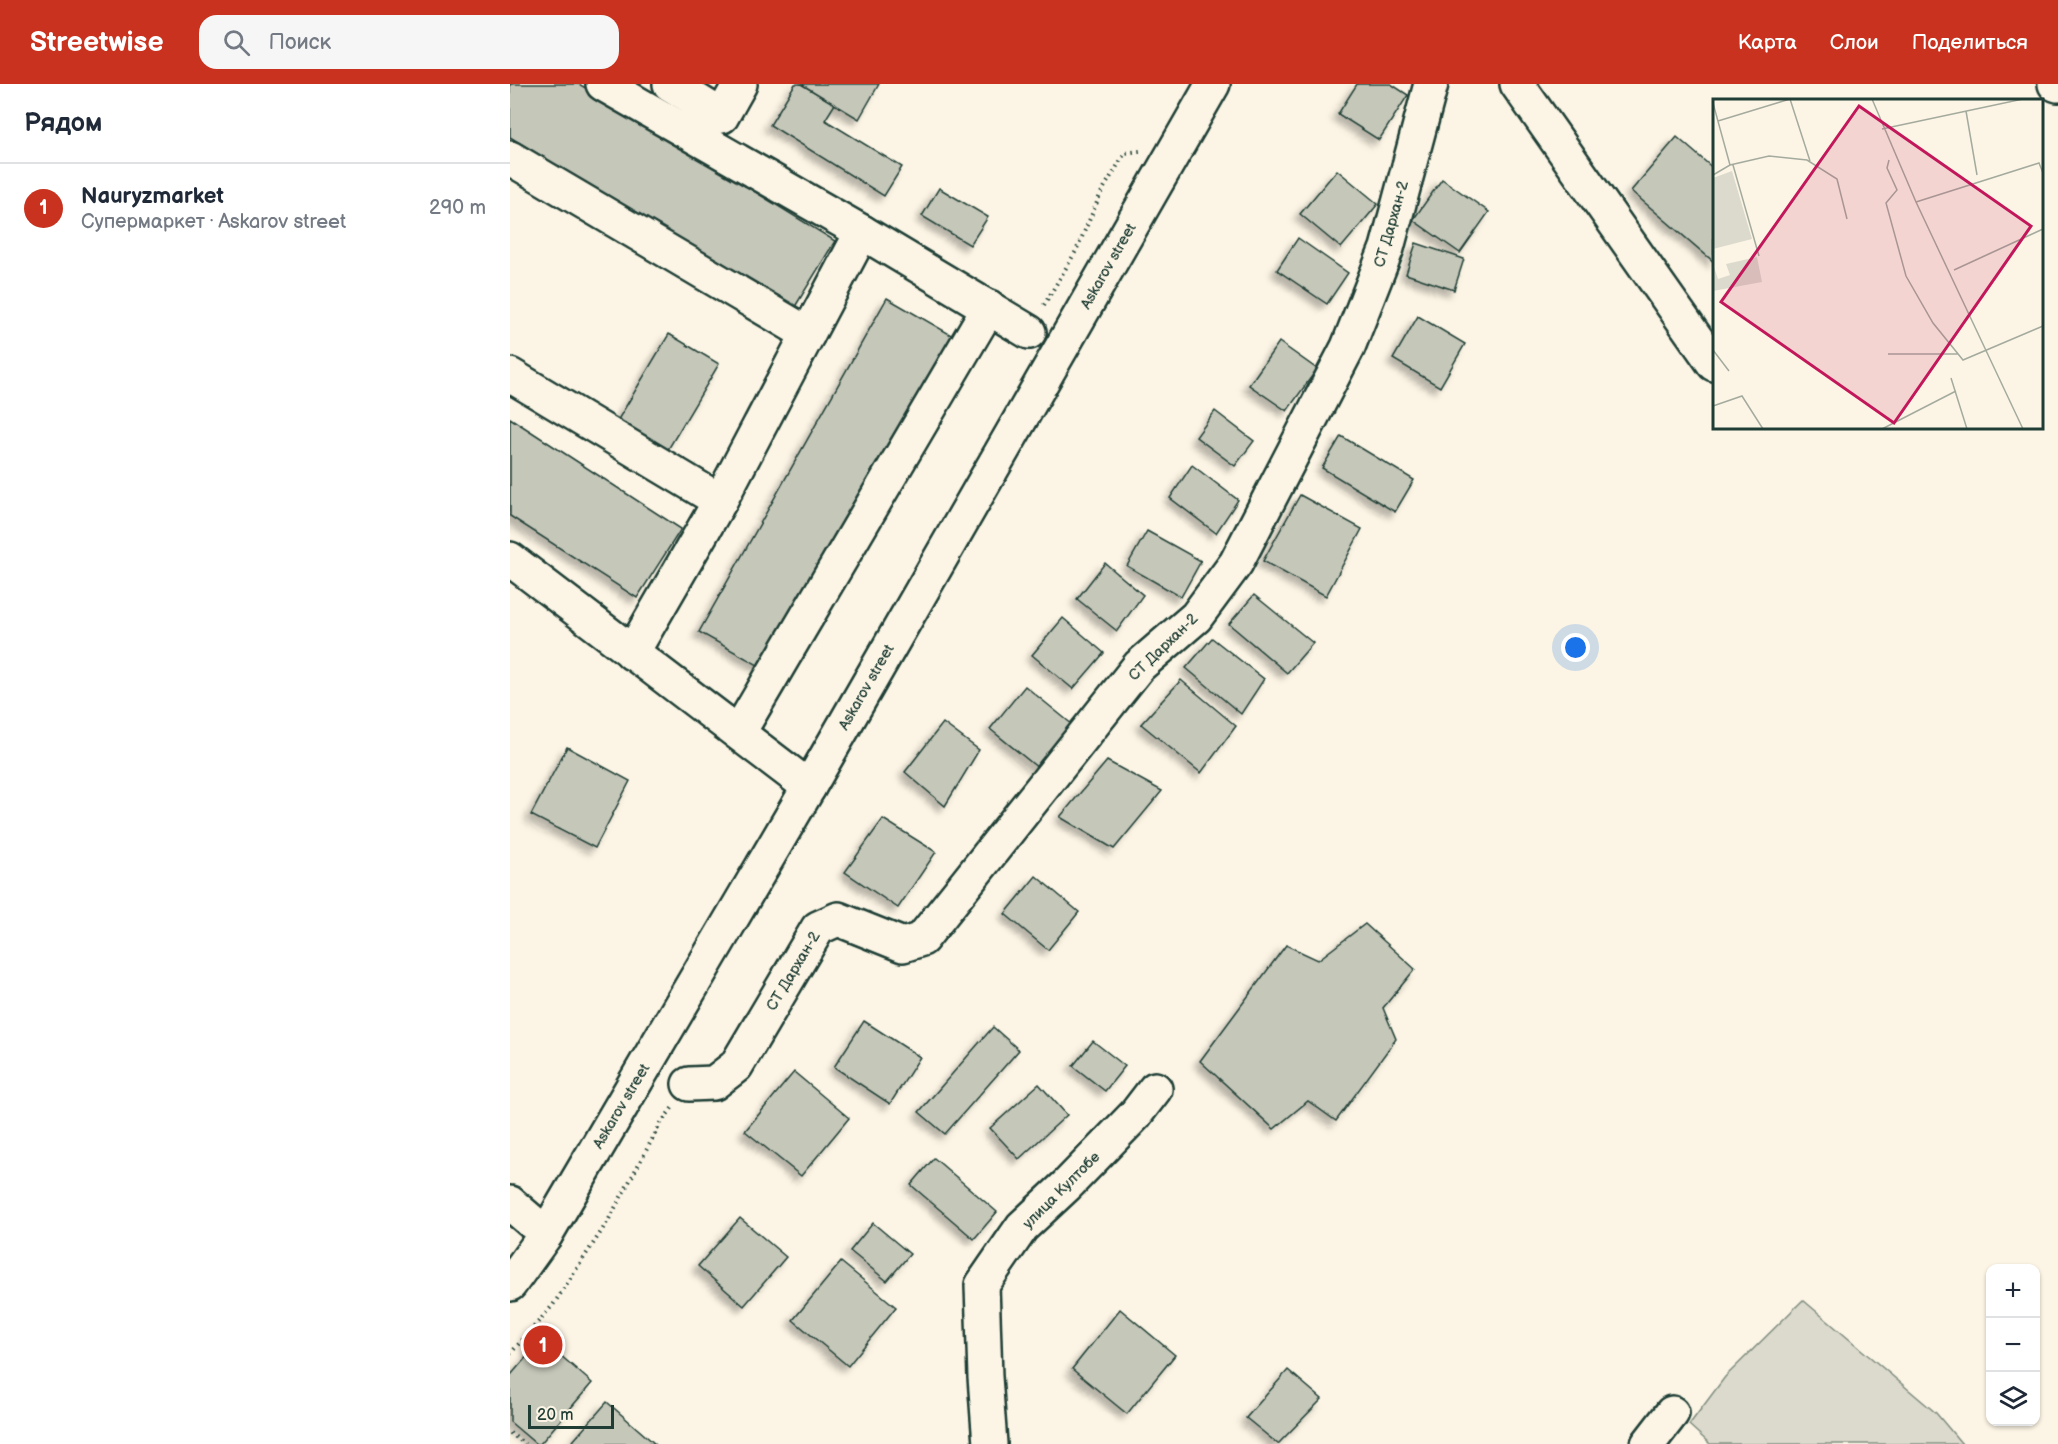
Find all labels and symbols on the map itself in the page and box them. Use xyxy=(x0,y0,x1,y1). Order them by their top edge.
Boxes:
inset map xyxy=(1713,99,2043,429)
street label: СТ Дархан-2 xyxy=(1370,178,1412,269)
street label: Askarov street xyxy=(1076,219,1140,312)
street label: СТ Дархан-2 xyxy=(1124,609,1202,685)
your location xyxy=(1561,633,1590,662)
street label: Askarov street xyxy=(834,640,898,733)
street label: СТ Дархан-2 xyxy=(762,928,824,1014)
street label: Askarov street xyxy=(588,1060,654,1152)
street label: улица Култобе xyxy=(1018,1147,1104,1233)
pin: 1 xyxy=(524,1322,562,1368)
scale bar xyxy=(528,1402,614,1430)

